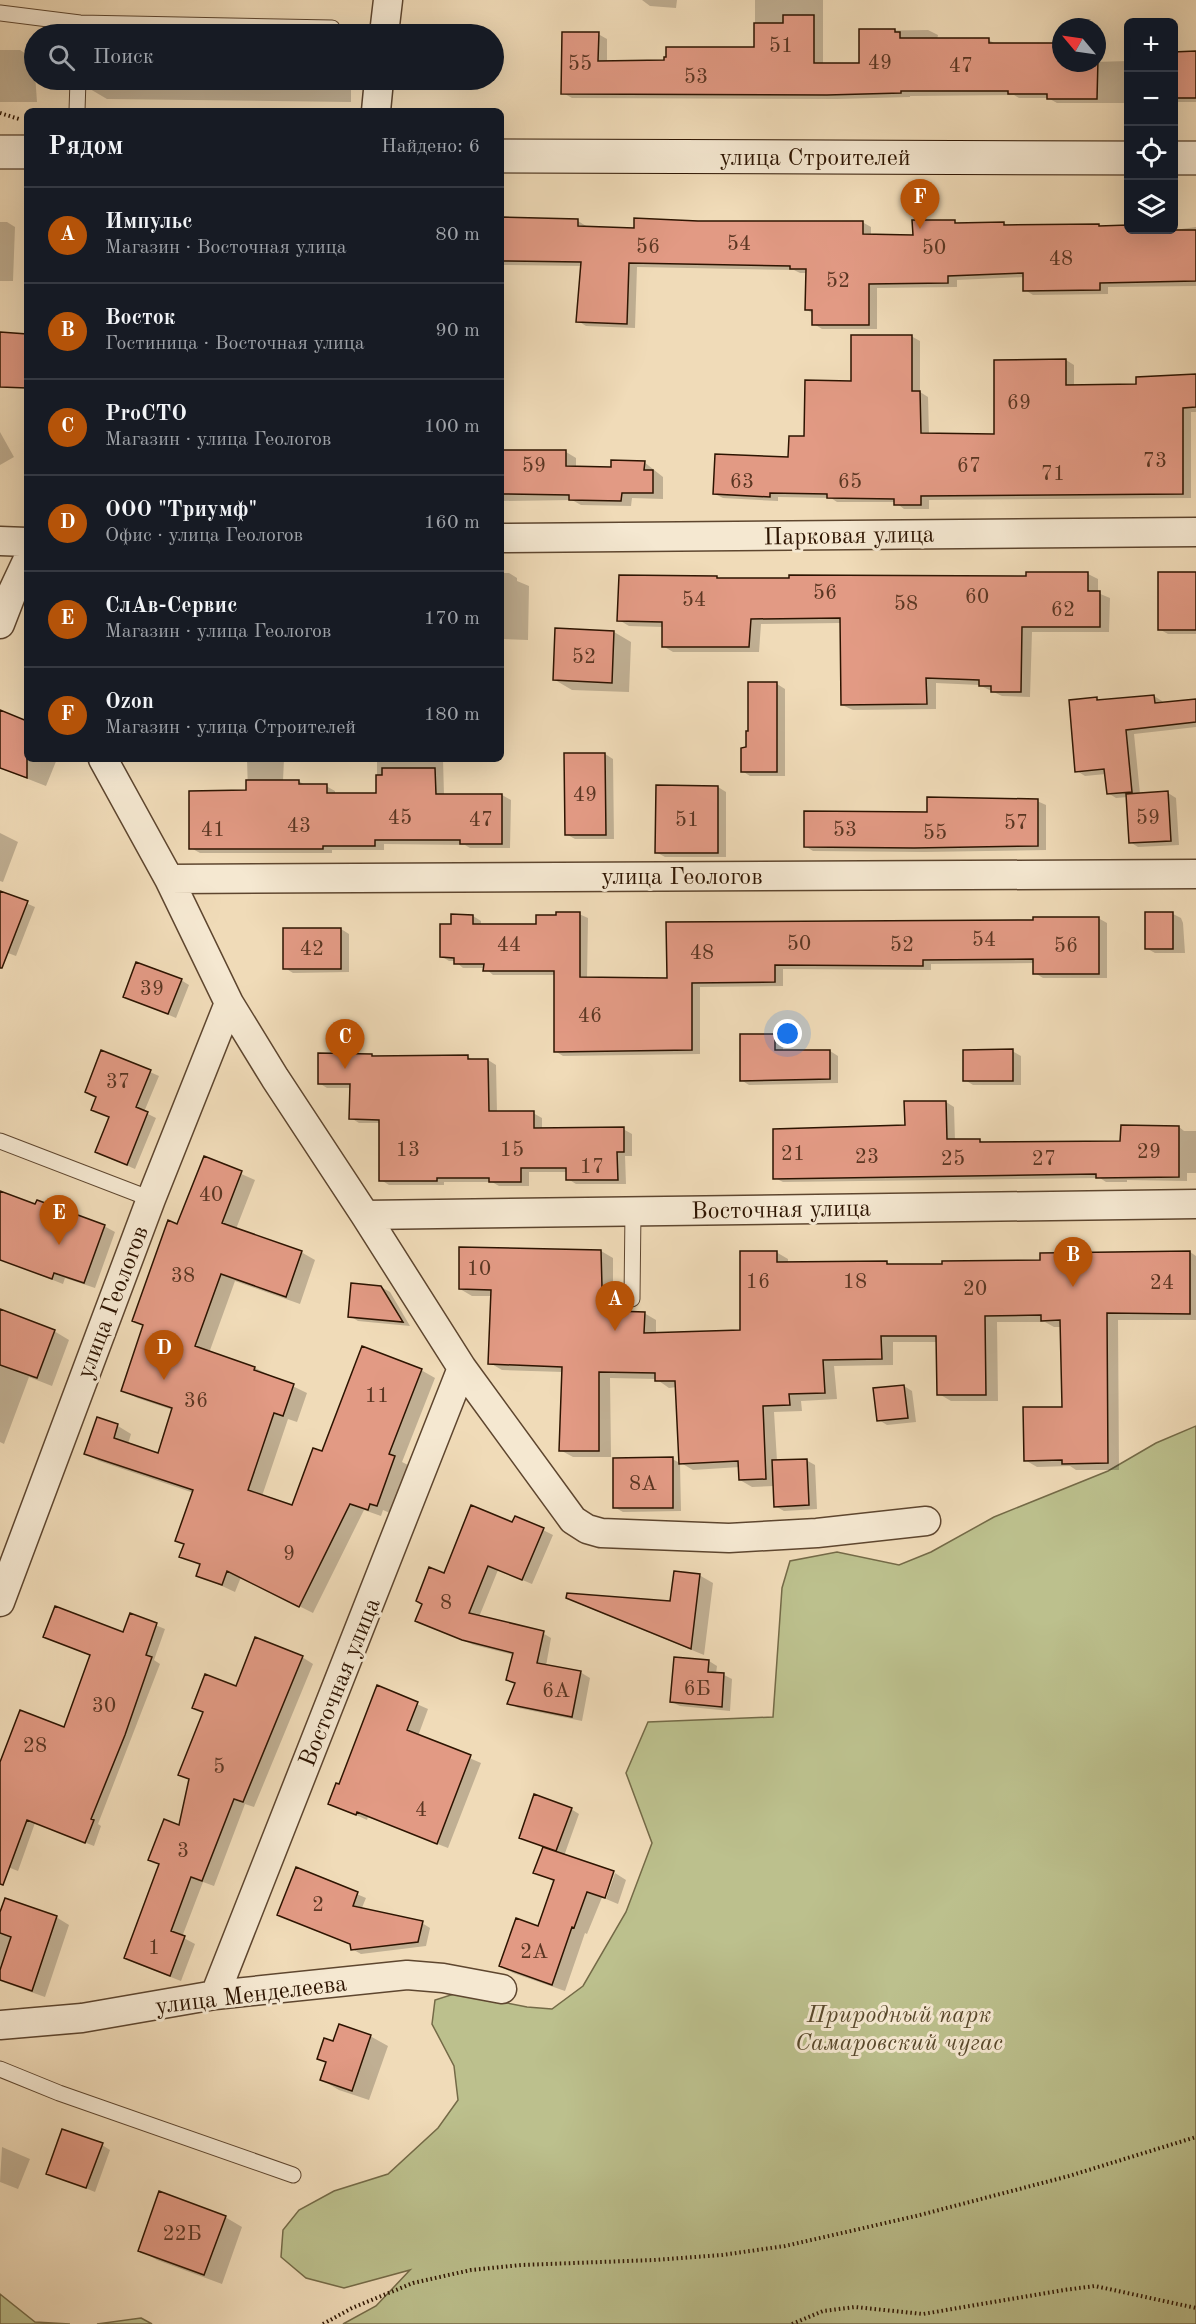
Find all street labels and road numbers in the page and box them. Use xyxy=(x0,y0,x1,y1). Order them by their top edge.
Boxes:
street label: улица Строителей xyxy=(719,147,911,171)
street label: Парковая улица xyxy=(763,524,935,550)
street label: улица Геологов xyxy=(601,866,763,890)
street label: Восточная улица xyxy=(691,1197,871,1225)
street label: улица Геологов xyxy=(74,1223,154,1382)
street label: Восточная улица xyxy=(296,1595,386,1771)
street label: улица Менделеева xyxy=(154,1972,349,2020)

